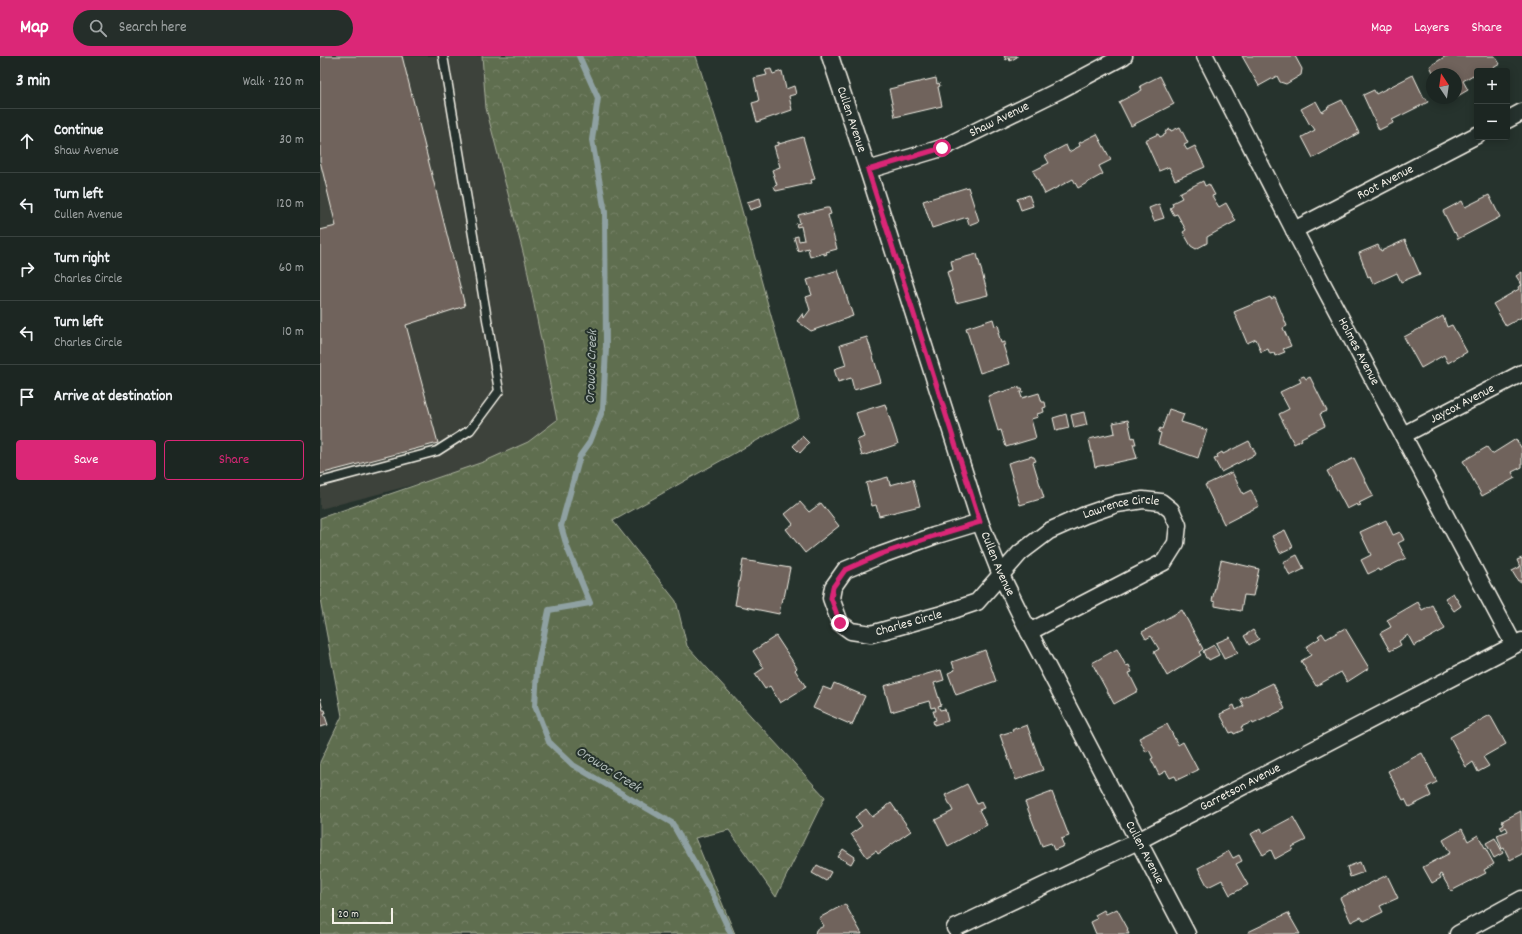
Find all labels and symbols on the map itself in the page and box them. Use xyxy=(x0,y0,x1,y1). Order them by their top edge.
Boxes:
north arrow xyxy=(1426,68,1462,104)
street label: Cullen Avenue xyxy=(831,84,871,155)
street label: Shaw Avenue xyxy=(966,97,1033,143)
route start xyxy=(933,139,951,157)
street label: Root Avenue xyxy=(1354,160,1417,205)
street label: Holmes Avenue xyxy=(1333,314,1384,389)
water label: Orowoc Creek xyxy=(581,329,603,404)
street label: Jaycox Avenue xyxy=(1427,379,1498,429)
street label: Lawrence Circle xyxy=(1080,490,1161,524)
street label: Cullen Avenue xyxy=(975,529,1020,600)
street label: Charles Circle xyxy=(873,605,945,642)
route end xyxy=(831,614,849,632)
water label: Orowoc Creek xyxy=(571,742,646,799)
street label: Garretson Avenue xyxy=(1197,759,1284,817)
street label: Cullen Avenue xyxy=(1120,818,1169,888)
scale bar xyxy=(332,906,393,925)

